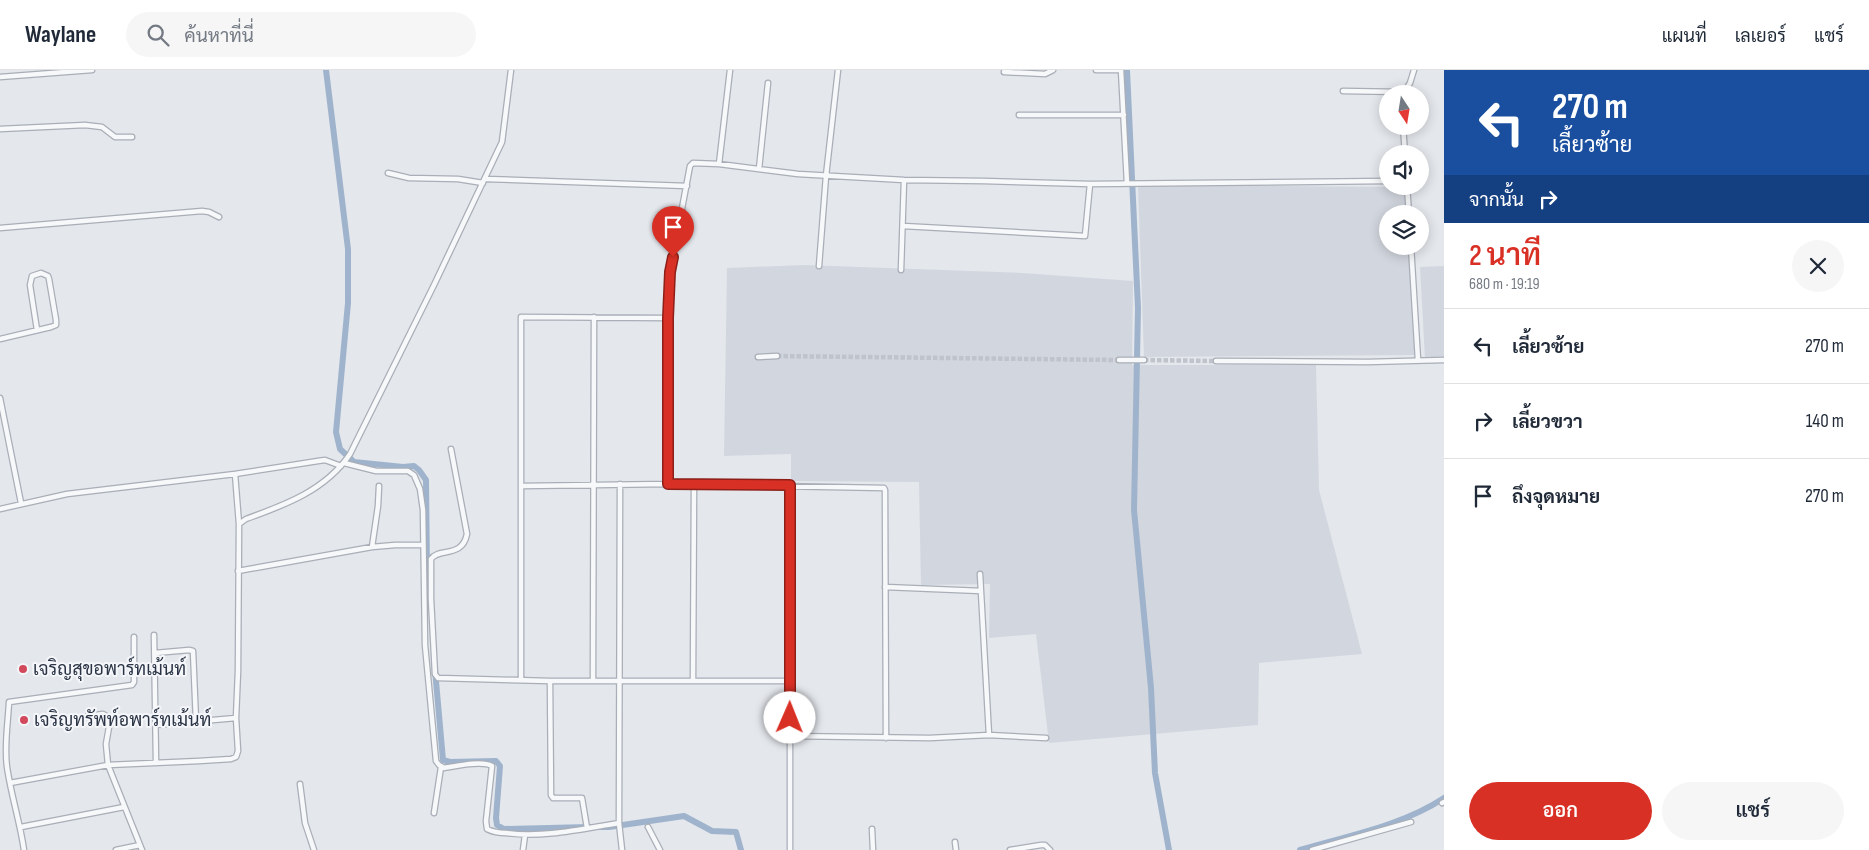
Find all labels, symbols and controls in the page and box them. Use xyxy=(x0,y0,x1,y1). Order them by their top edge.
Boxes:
search box xyxy=(126,12,476,57)
text: Waylane xyxy=(25,20,96,49)
icon: search xyxy=(144,21,172,49)
text: ค้นหาที่นี่ xyxy=(184,25,254,48)
text: แผนที่ xyxy=(1662,26,1707,47)
text: เลเยอร์ xyxy=(1735,26,1786,47)
text: แชร์ xyxy=(1814,26,1844,47)
north arrow xyxy=(1379,85,1429,135)
map controls xyxy=(1379,85,1429,255)
text: 270 m xyxy=(1552,86,1628,129)
icon: left xyxy=(1469,90,1534,155)
text: เลี้ยวซ้าย xyxy=(1552,132,1632,159)
button: sound xyxy=(1379,145,1429,195)
icon: right xyxy=(1534,185,1562,213)
text: จากนั้น xyxy=(1469,189,1524,212)
button: layers xyxy=(1379,205,1429,255)
pin xyxy=(652,206,694,257)
icon: arrive xyxy=(659,213,687,241)
text: 2 นาที xyxy=(1469,238,1541,274)
button: close xyxy=(1792,240,1844,292)
text: 680 m · 19:19 xyxy=(1469,275,1540,294)
icon: left xyxy=(1469,332,1497,360)
text: 270 m xyxy=(1805,335,1844,358)
text: เลี้ยวซ้าย xyxy=(1512,336,1584,359)
icon: right xyxy=(1469,407,1497,435)
text: 140 m xyxy=(1806,410,1844,433)
text: เลี้ยวขวา xyxy=(1512,411,1583,434)
icon: arrive xyxy=(1469,482,1497,510)
text: 270 m xyxy=(1805,485,1844,508)
text: ถึงจุดหมาย xyxy=(1512,486,1600,509)
place label: เจริญสุขอพาร์ทเม้นท์ xyxy=(33,656,186,681)
marker: เจริญสุขอพาร์ทเม้นท์ xyxy=(17,663,29,675)
position arrow xyxy=(763,691,815,743)
place label: เจริญทรัพท์อพาร์ทเม้นท์ xyxy=(34,707,211,731)
marker: เจริญทรัพท์อพาร์ทเม้นท์ xyxy=(18,714,30,726)
button: ออก xyxy=(1469,782,1652,840)
button: แชร์ xyxy=(1662,782,1844,840)

